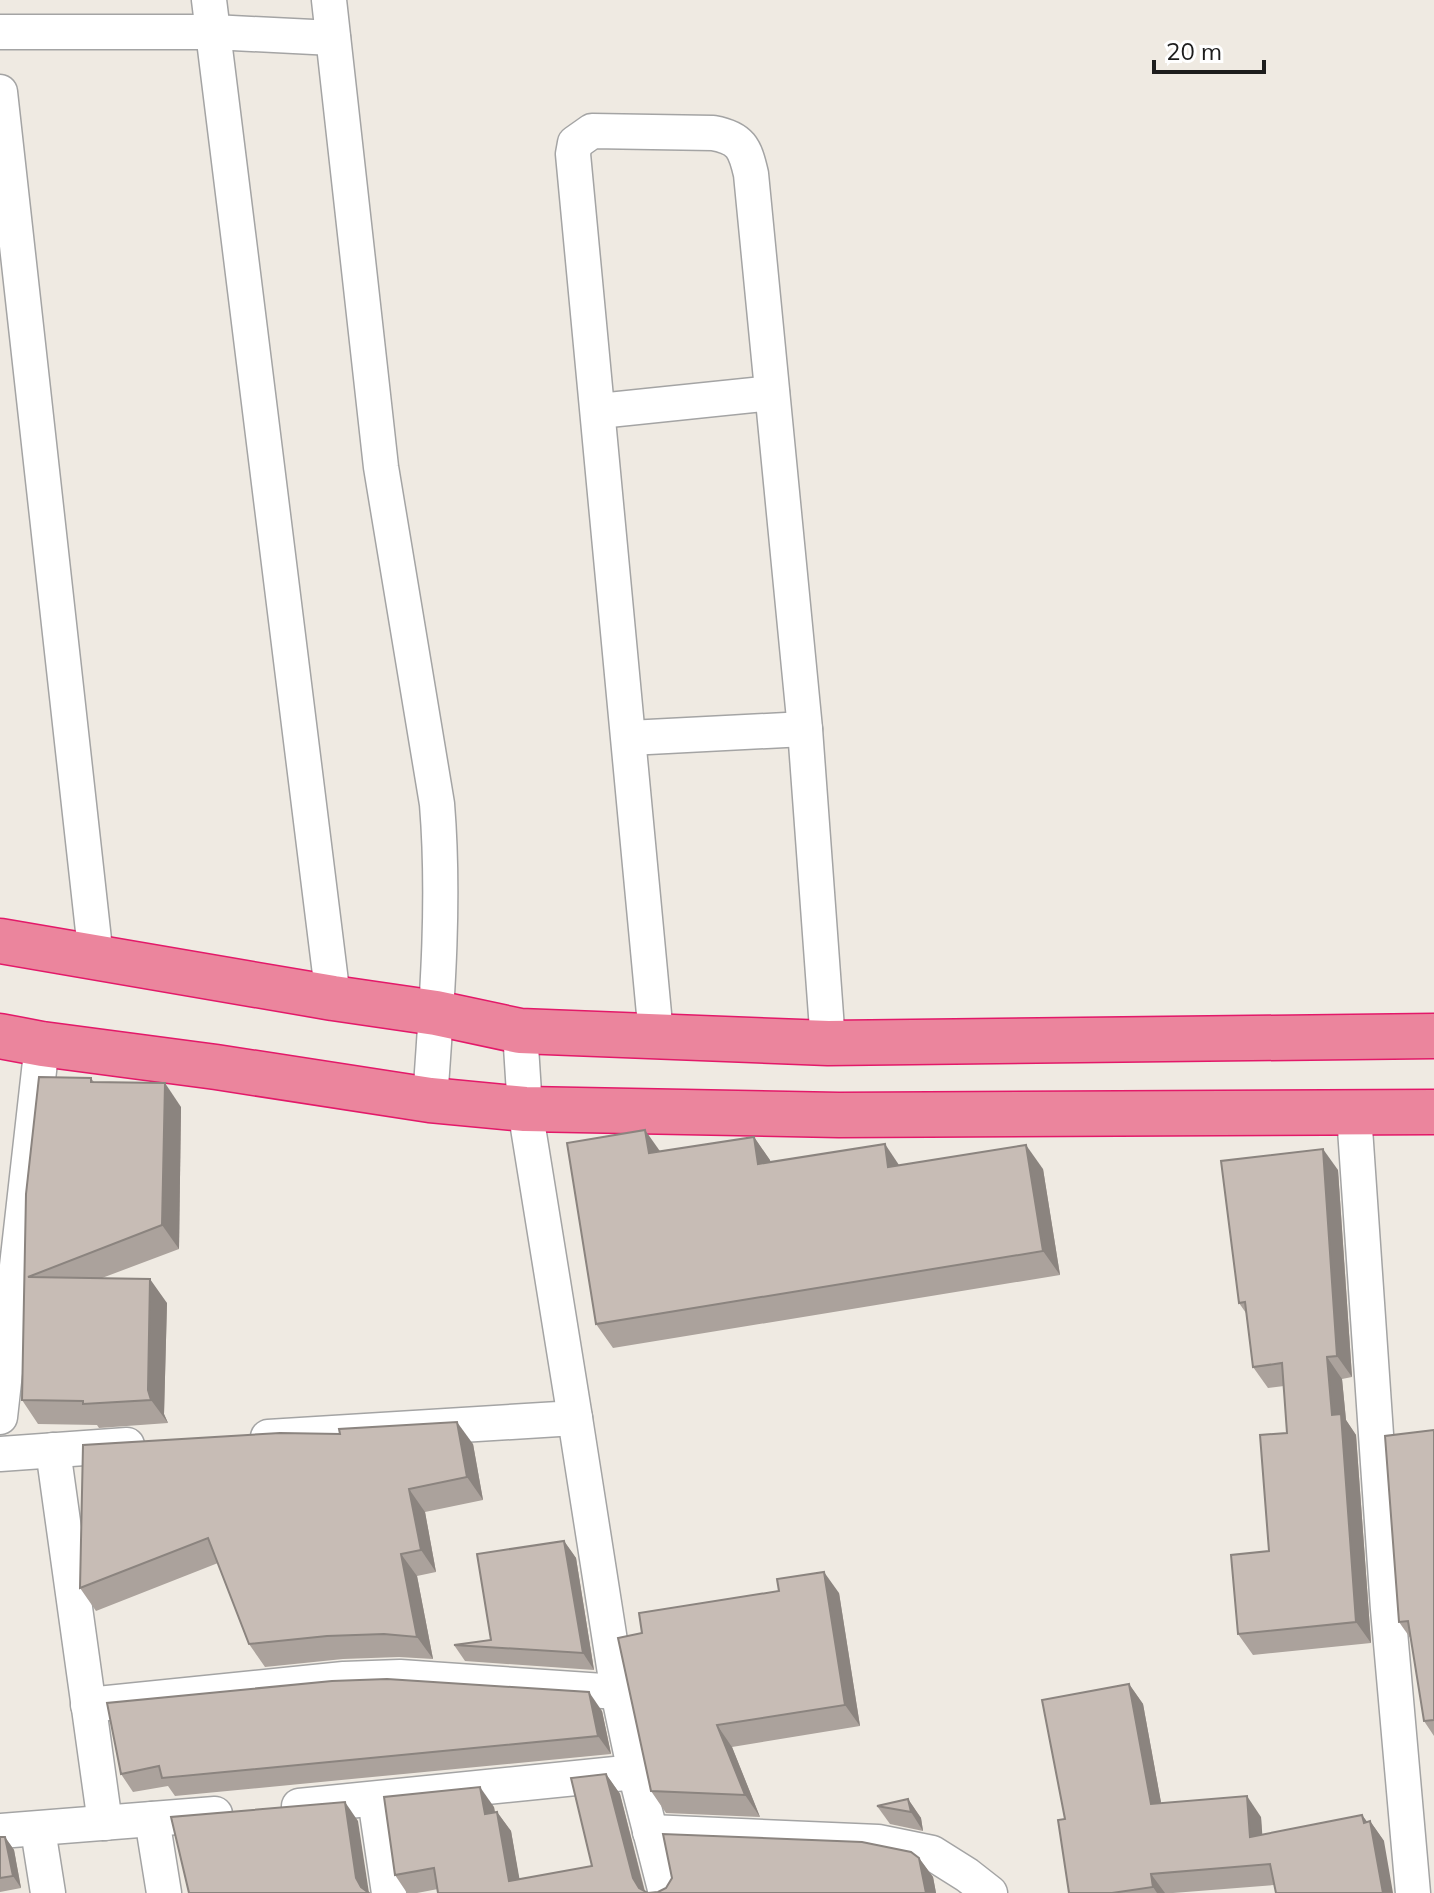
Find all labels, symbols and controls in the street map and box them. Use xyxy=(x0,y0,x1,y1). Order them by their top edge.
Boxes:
scale bar xyxy=(1154,24,1264,74)
text: 20 m xyxy=(1166,36,1222,66)

